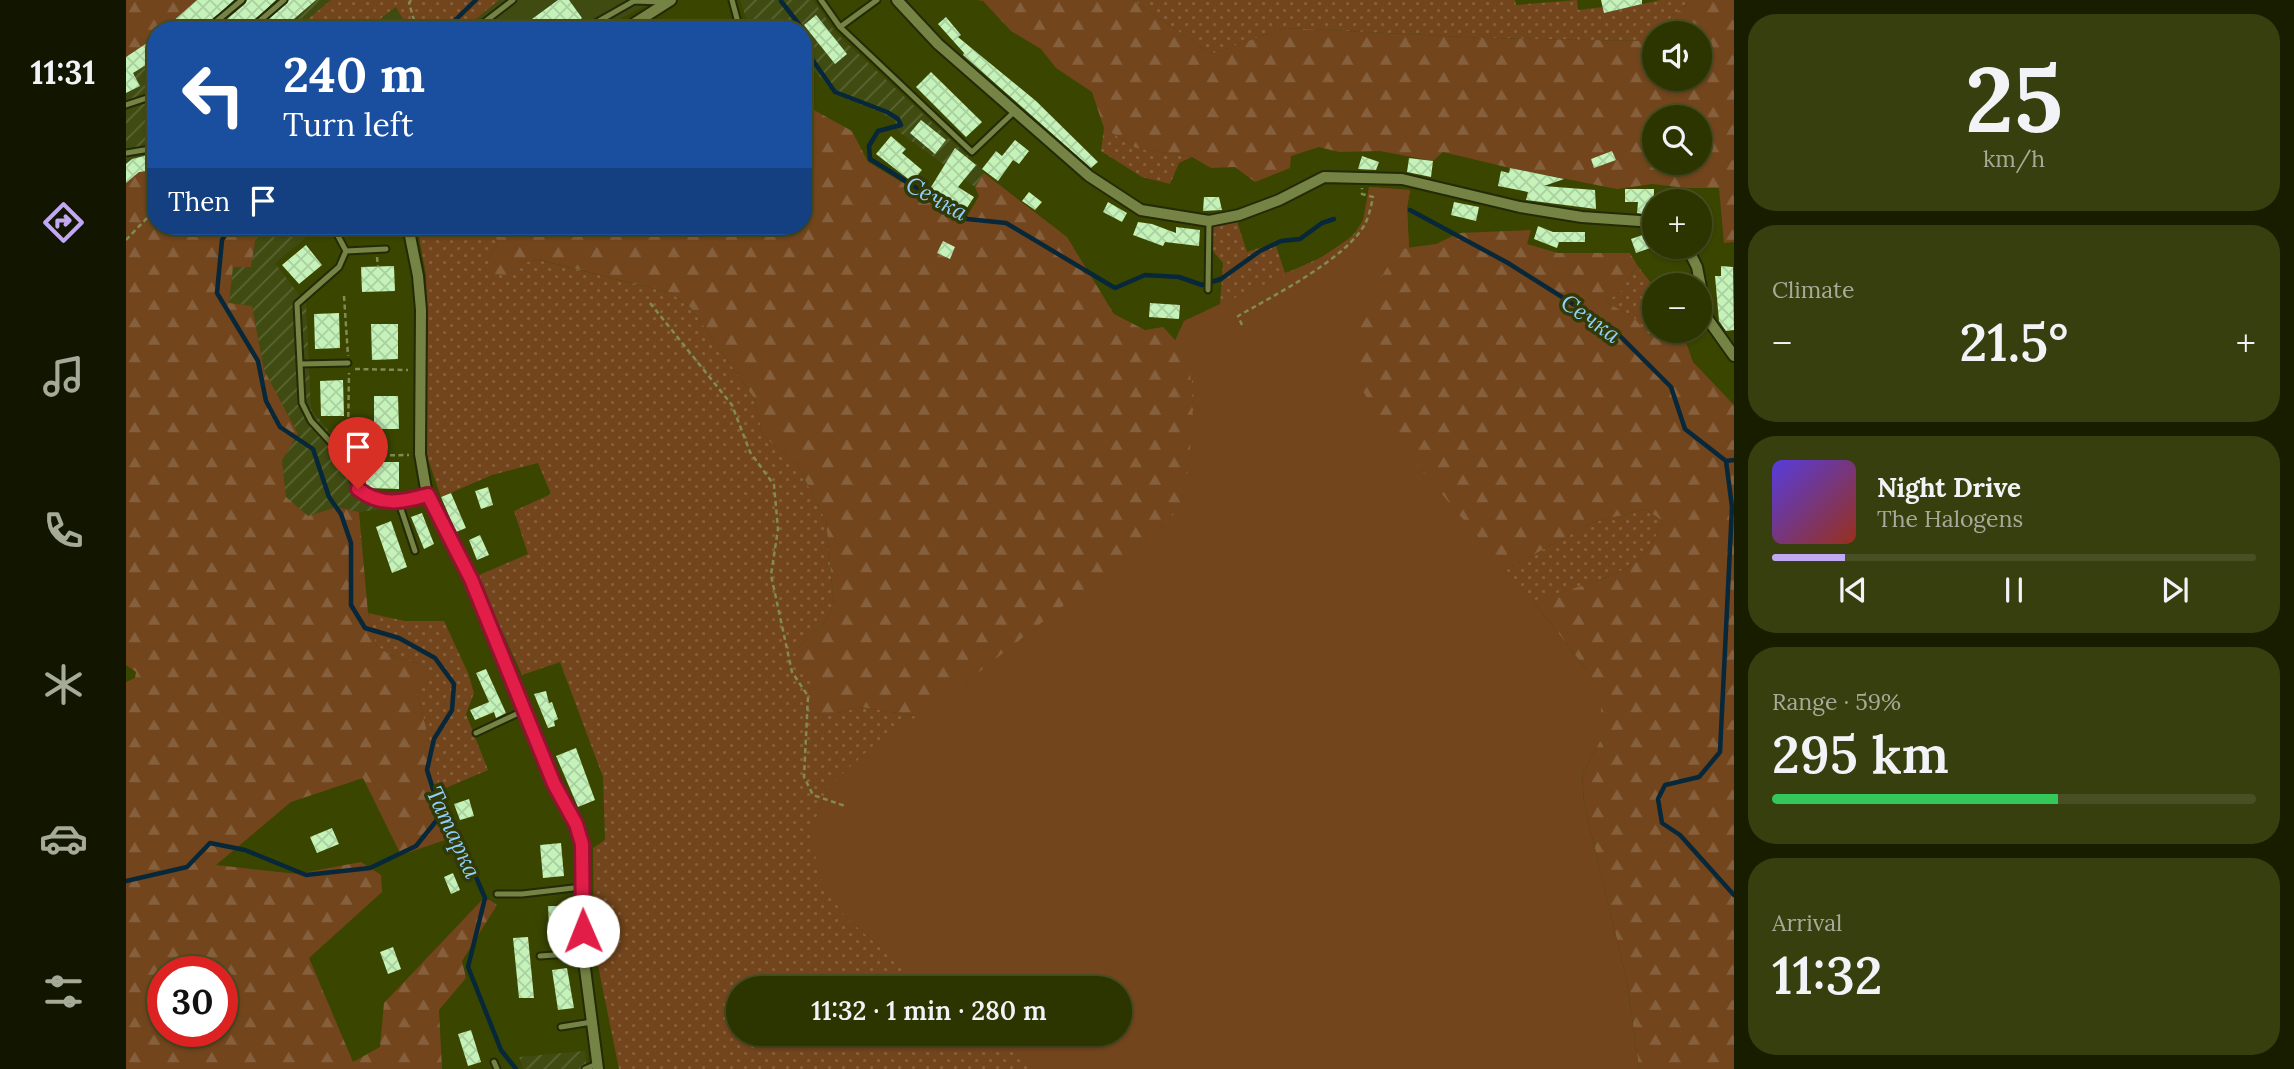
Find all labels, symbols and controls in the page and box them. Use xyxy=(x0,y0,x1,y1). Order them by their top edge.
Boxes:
map controls xyxy=(1642,21,1712,343)
button: sound xyxy=(1642,21,1712,91)
text: 25 xyxy=(1965,40,2063,157)
text: 240 m xyxy=(283,43,425,105)
icon: left xyxy=(168,49,259,140)
text: 11:31 xyxy=(31,52,95,93)
text: Turn left xyxy=(283,104,413,145)
button: search xyxy=(1642,105,1712,175)
text: km/h xyxy=(1983,144,2045,173)
water label: Сечка xyxy=(901,169,973,227)
icon: arrive xyxy=(244,182,282,220)
text: Then xyxy=(168,185,230,218)
button: + xyxy=(1642,189,1712,259)
icon: directions xyxy=(39,198,88,247)
button: − xyxy=(1642,273,1712,343)
text: Climate xyxy=(1772,275,1854,304)
water label: Сечка xyxy=(1556,287,1627,349)
text: 21.5° xyxy=(1960,309,2068,375)
text: − xyxy=(1772,319,1792,367)
text: + xyxy=(2236,319,2256,367)
icon: music xyxy=(39,352,88,401)
pin xyxy=(328,417,388,489)
icon: arrive xyxy=(339,428,377,466)
text: Night Drive xyxy=(1877,471,2021,504)
text: The Halogens xyxy=(1877,504,2023,533)
icon: phone xyxy=(39,506,88,555)
icon: previous xyxy=(1834,571,1872,609)
icon: pause xyxy=(1995,571,2033,609)
icon: next xyxy=(2156,571,2194,609)
icon: climate xyxy=(39,660,88,709)
text: Range · 59% xyxy=(1772,687,1901,716)
text: 295 km xyxy=(1772,721,1949,787)
water label: Татарка xyxy=(420,782,488,883)
icon: car xyxy=(39,814,88,863)
position arrow xyxy=(546,894,620,968)
text: Arrival xyxy=(1772,908,1842,937)
text: 11:32 xyxy=(1772,942,1883,1008)
speed limit sign: 30 xyxy=(147,956,238,1047)
icon: filters xyxy=(39,967,88,1016)
text: 11:32 · 1 min · 280 m xyxy=(811,994,1047,1027)

